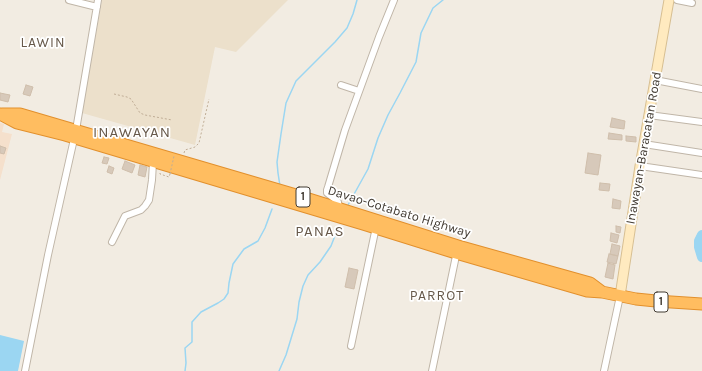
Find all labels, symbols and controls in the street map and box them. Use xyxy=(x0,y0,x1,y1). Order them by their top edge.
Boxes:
district label: LAWIN xyxy=(20,35,66,51)
street label: Inawayan-Baracatan Road xyxy=(623,70,665,226)
district label: INAWAYAN xyxy=(93,124,171,142)
street label: Davao-Cotabato Highway xyxy=(326,183,472,241)
road number: 1 xyxy=(296,187,310,207)
district label: PANAS xyxy=(295,223,345,241)
district label: PARROT xyxy=(410,288,464,304)
road number: 1 xyxy=(654,292,668,312)

